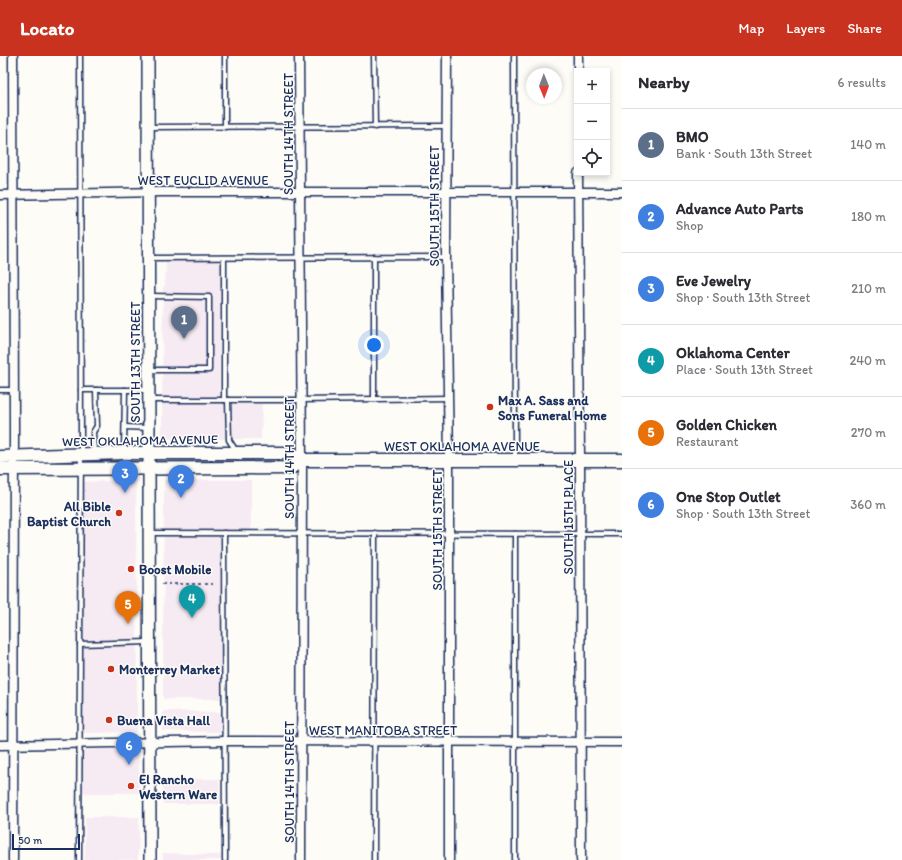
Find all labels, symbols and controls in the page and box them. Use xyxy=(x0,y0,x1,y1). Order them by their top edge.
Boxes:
text: Locato xyxy=(20,17,74,40)
text: Map xyxy=(739,20,764,37)
text: Layers xyxy=(786,20,825,37)
text: Share xyxy=(847,20,882,37)
north arrow xyxy=(526,68,562,104)
map controls xyxy=(574,68,610,176)
button: + xyxy=(574,68,610,104)
street label: SOUTH 14TH STREET xyxy=(281,72,296,195)
text: Nearby xyxy=(638,72,690,92)
text: 6 results xyxy=(838,75,886,90)
button: − xyxy=(574,104,610,140)
text: BMO xyxy=(676,128,709,146)
text: 1 xyxy=(648,137,654,152)
text: 140 m xyxy=(850,137,886,152)
button: locate xyxy=(574,140,610,176)
street label: SOUTH 15TH STREET xyxy=(427,145,442,267)
text: Bank · South 13th Street xyxy=(676,146,812,161)
street label: WEST EUCLID AVENUE xyxy=(138,173,268,188)
text: Advance Auto Parts xyxy=(676,200,804,218)
text: 2 xyxy=(648,209,654,224)
text: 180 m xyxy=(851,209,886,224)
text: Shop xyxy=(676,218,703,233)
text: Eve Jewelry xyxy=(676,272,751,290)
text: 3 xyxy=(647,281,655,296)
text: 210 m xyxy=(851,281,886,296)
text: Shop · South 13th Street xyxy=(676,290,810,305)
street label: SOUTH 13TH STREET xyxy=(128,301,143,423)
pin: 1 xyxy=(171,306,197,339)
your location xyxy=(364,335,384,355)
text: Oklahoma Center xyxy=(676,344,790,362)
text: 4 xyxy=(647,353,655,368)
text: 240 m xyxy=(849,353,886,368)
text: Place · South 13th Street xyxy=(676,362,813,377)
place label: Max A. Sass and Sons Funeral Home xyxy=(498,393,607,423)
street label: SOUTH 14TH STREET xyxy=(282,396,297,519)
marker: Max A. Sass and Sons Funeral Home xyxy=(485,402,495,412)
text: Golden Chicken xyxy=(676,416,777,434)
text: 5 xyxy=(648,425,654,440)
text: 270 m xyxy=(851,425,886,440)
street label: WEST OKLAHOMA AVENUE xyxy=(62,432,218,449)
text: Restaurant xyxy=(676,434,738,449)
street label: WEST OKLAHOMA AVENUE xyxy=(384,439,540,454)
pin: 3 xyxy=(112,460,138,493)
street label: SOUTH 15TH PLACE xyxy=(561,460,576,574)
pin: 2 xyxy=(168,465,194,498)
street label: SOUTH 15TH STREET xyxy=(430,469,445,591)
text: One Stop Outlet xyxy=(676,488,781,506)
text: 6 xyxy=(648,497,654,512)
text: 360 m xyxy=(850,497,886,512)
place label: All Bible Baptist Church xyxy=(27,499,111,530)
text: Shop · South 13th Street xyxy=(676,506,810,521)
marker: All Bible Baptist Church xyxy=(114,508,124,518)
place label: Boost Mobile xyxy=(139,562,211,577)
marker: Boost Mobile xyxy=(126,564,136,574)
pin: 4 xyxy=(179,585,205,618)
pin: 5 xyxy=(115,591,141,624)
place label: Monterrey Market xyxy=(119,662,220,678)
marker: Monterrey Market xyxy=(106,664,116,674)
place label: Buena Vista Hall xyxy=(117,713,210,728)
marker: Buena Vista Hall xyxy=(104,715,114,725)
street label: SOUTH 14TH STREET xyxy=(282,720,297,843)
street label: WEST MANITOBA STREET xyxy=(309,723,458,738)
pin: 6 xyxy=(116,732,142,765)
place label: El Rancho Western Ware xyxy=(139,772,217,802)
marker: El Rancho Western Ware xyxy=(126,781,136,791)
scale bar xyxy=(12,832,80,851)
text: 50 m xyxy=(18,834,42,847)

